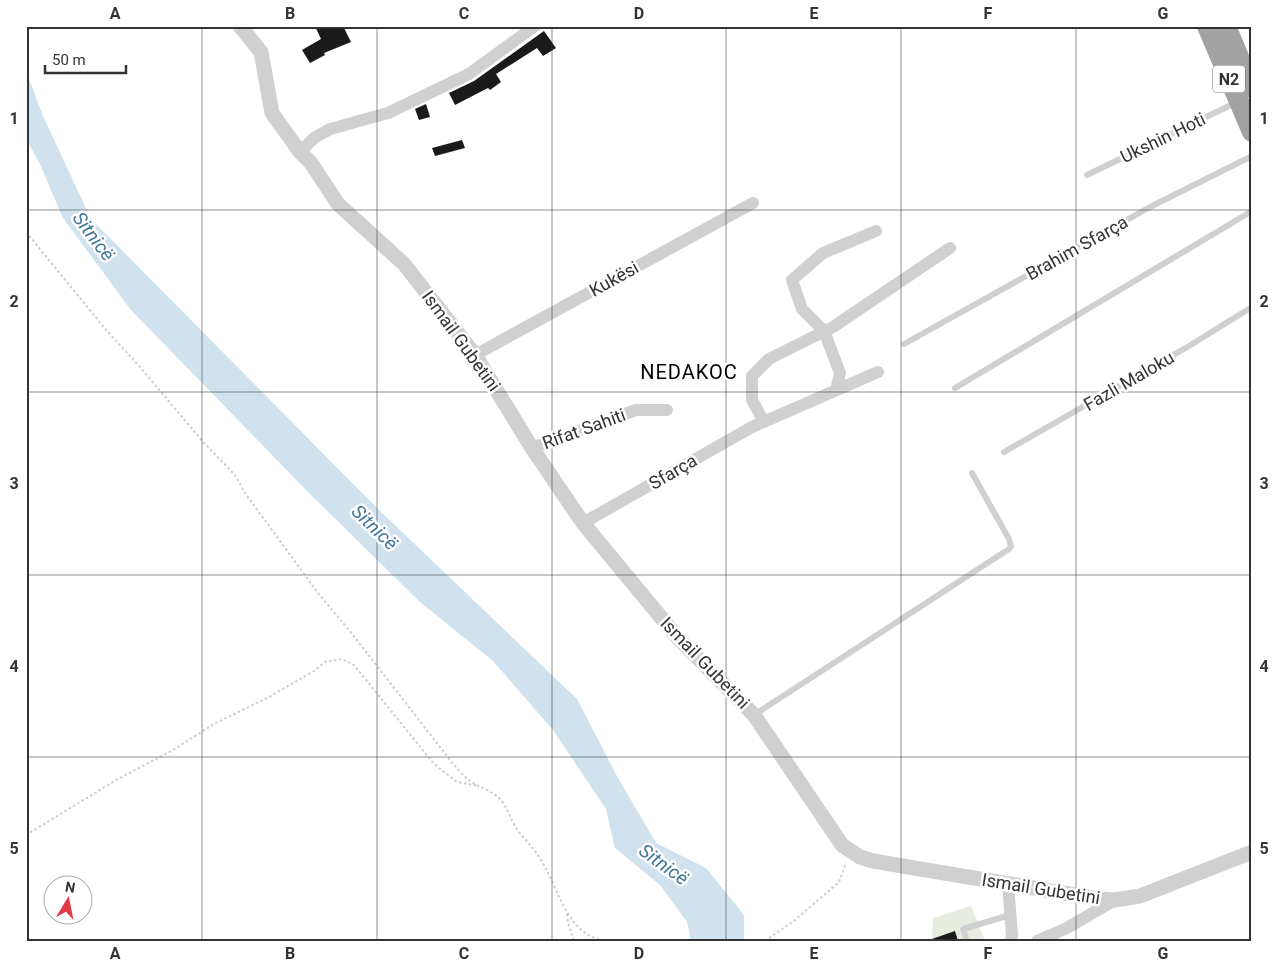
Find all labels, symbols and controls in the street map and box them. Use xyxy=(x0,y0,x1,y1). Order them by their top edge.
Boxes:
text: A xyxy=(110,4,121,23)
text: B xyxy=(285,4,295,23)
text: C xyxy=(459,4,469,23)
text: D xyxy=(634,4,644,23)
text: E xyxy=(810,4,819,23)
text: F xyxy=(984,4,993,23)
text: G xyxy=(1158,4,1169,23)
scale bar xyxy=(45,42,126,74)
text: 50 m xyxy=(52,51,86,69)
road number: N2 xyxy=(1213,66,1245,92)
street label: Ukshin Hoti xyxy=(1117,108,1209,167)
text: 1 xyxy=(9,109,19,128)
text: 1 xyxy=(1259,109,1269,128)
water label: Sitnicë xyxy=(68,207,120,266)
street label: Brahim Sfarça xyxy=(1022,211,1131,284)
street label: Kukësi xyxy=(585,256,642,301)
street label: Ismail Gubetini xyxy=(418,286,505,395)
text: 2 xyxy=(9,292,19,311)
text: 2 xyxy=(1259,292,1269,311)
street label: Fazli Maloku xyxy=(1080,346,1178,415)
district label: NEDAKOC xyxy=(640,360,738,384)
street label: Rifat Sahiti xyxy=(539,404,628,453)
street label: Sfarça xyxy=(645,450,700,494)
text: 3 xyxy=(9,474,19,493)
text: 3 xyxy=(1259,474,1269,493)
water label: Sitnicë xyxy=(347,500,403,555)
street label: Ismail Gubetini xyxy=(656,612,754,713)
text: 4 xyxy=(9,657,19,676)
text: 4 xyxy=(1259,657,1269,676)
text: 5 xyxy=(9,839,19,858)
water label: Sitnicë xyxy=(634,839,693,890)
text: 5 xyxy=(1259,839,1269,858)
street label: Ismail Gubetini xyxy=(980,869,1102,908)
north arrow xyxy=(42,874,92,924)
text: N xyxy=(64,878,77,896)
text: A xyxy=(110,944,121,963)
text: B xyxy=(285,944,295,963)
text: C xyxy=(459,944,469,963)
text: D xyxy=(634,944,644,963)
text: E xyxy=(810,944,819,963)
text: F xyxy=(984,944,993,963)
text: G xyxy=(1158,944,1169,963)

